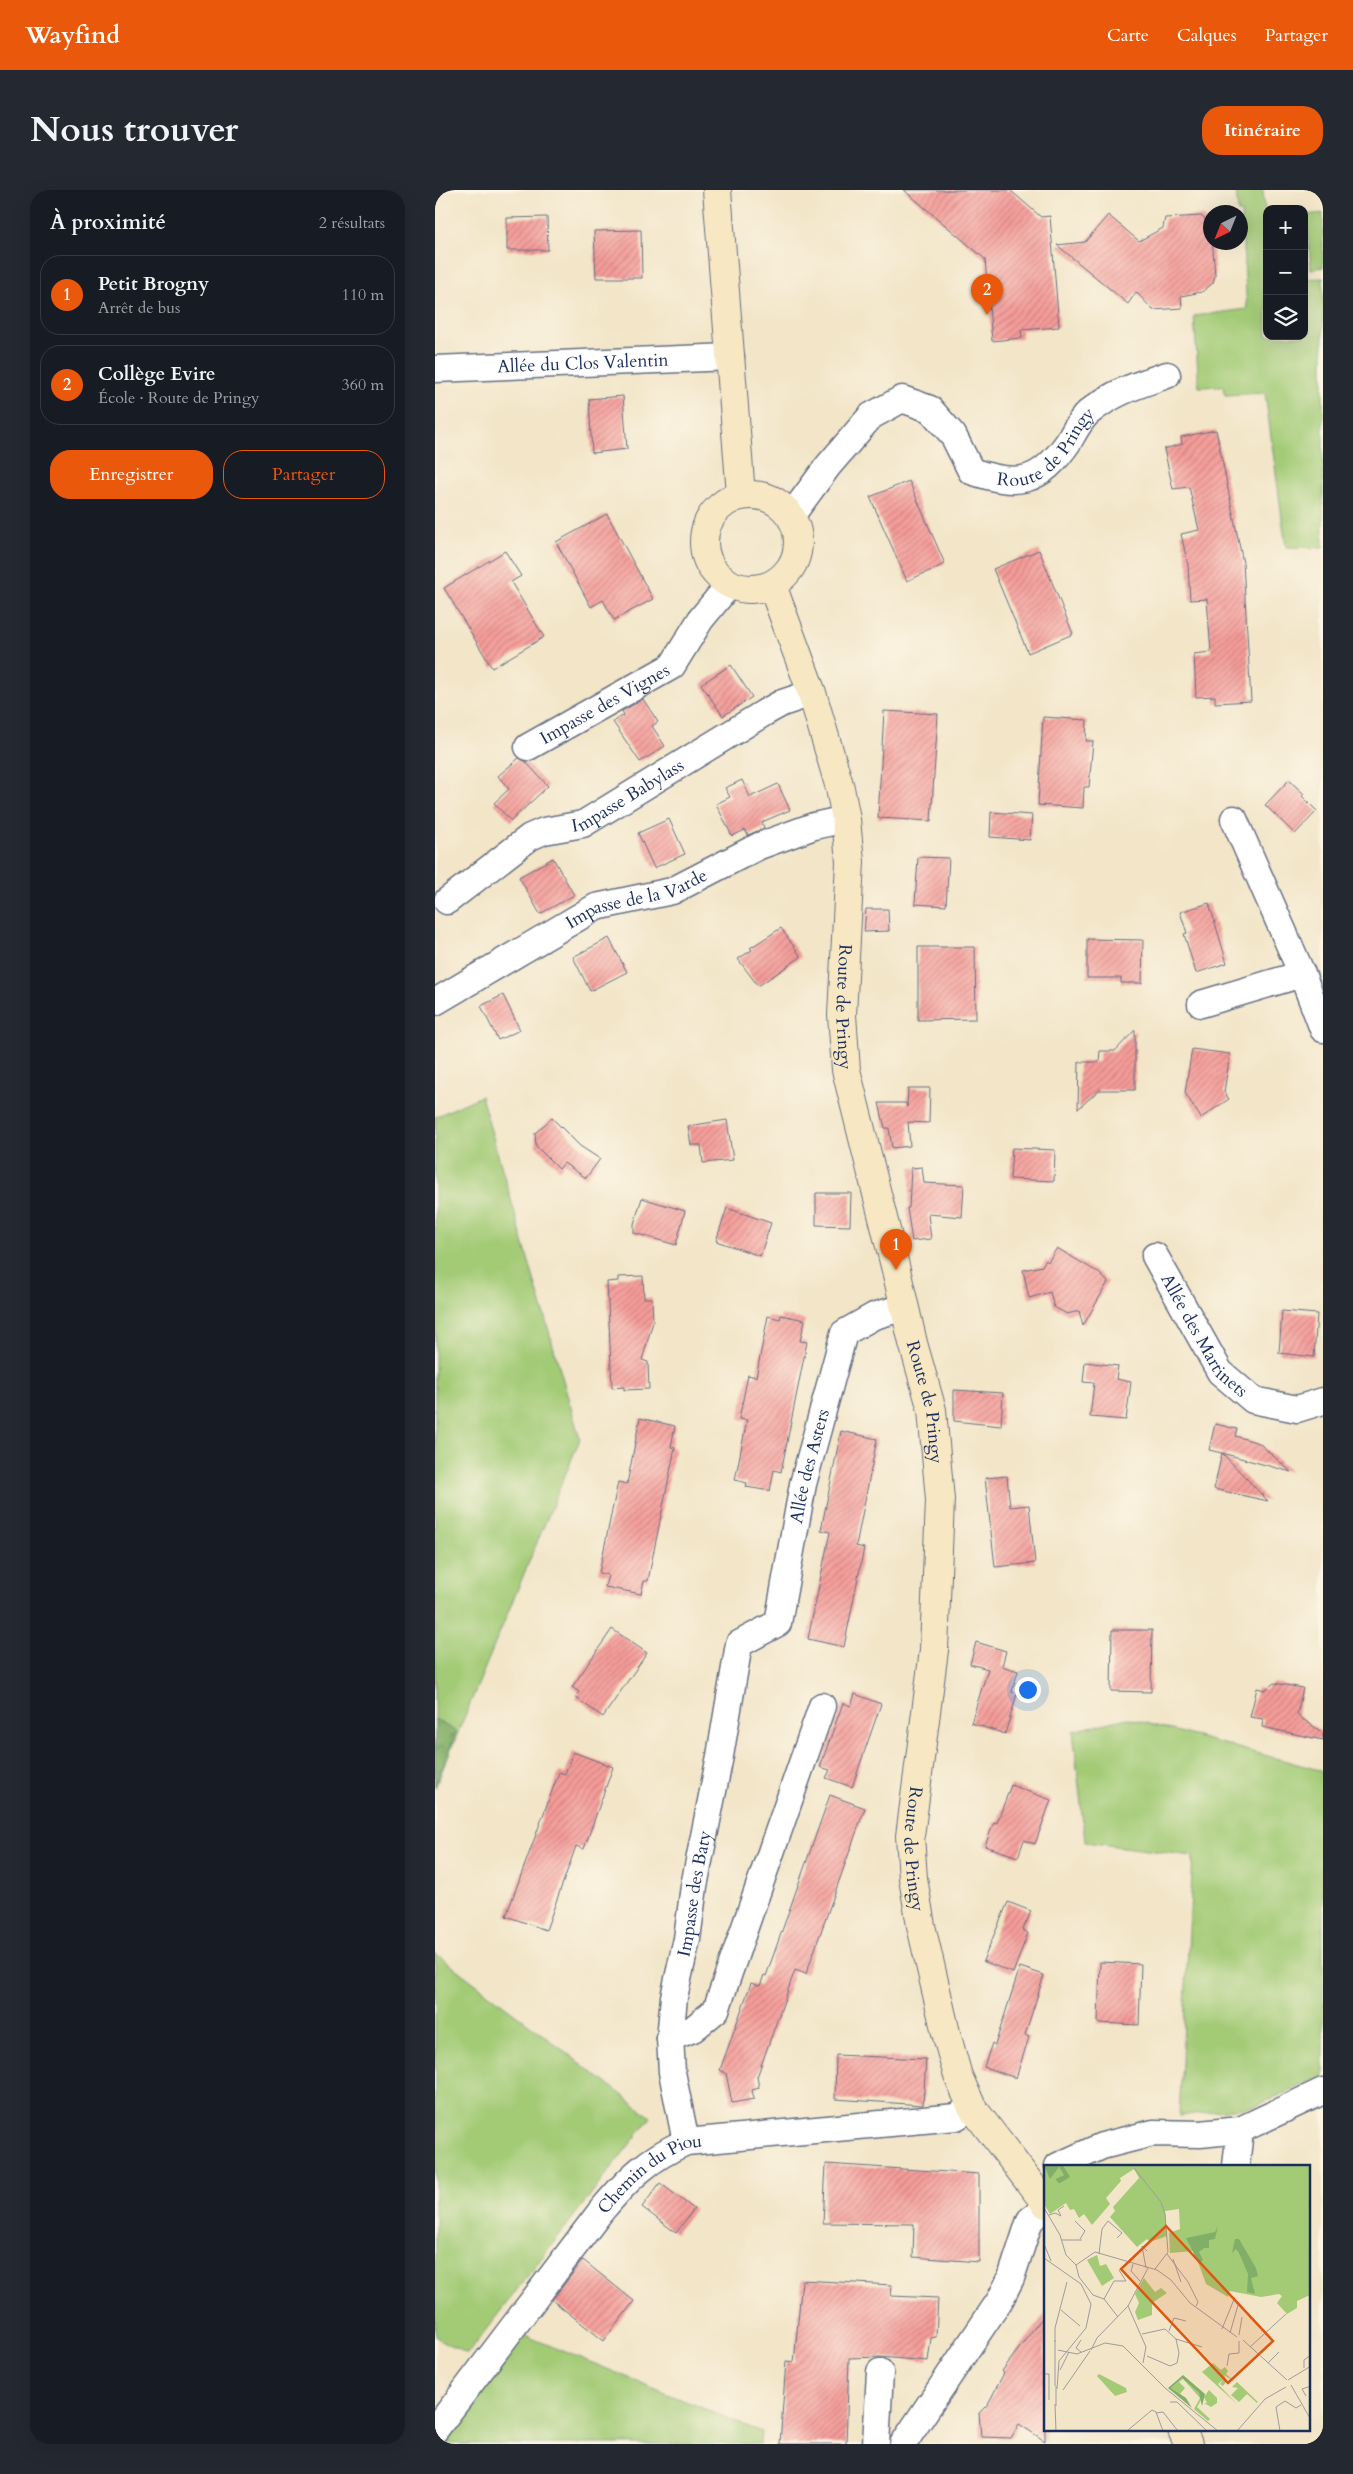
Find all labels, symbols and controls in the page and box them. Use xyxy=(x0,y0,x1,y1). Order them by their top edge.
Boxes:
text: Wayfind xyxy=(25,19,120,52)
text: Carte xyxy=(1107,23,1149,48)
text: Calques xyxy=(1177,23,1237,48)
text: Partager xyxy=(1265,23,1328,48)
text: Nous trouver xyxy=(30,106,238,154)
button: Itinéraire xyxy=(1202,106,1323,155)
north arrow xyxy=(1203,205,1248,250)
map controls xyxy=(1263,205,1308,340)
button: + xyxy=(1263,205,1308,250)
text: À proximité xyxy=(50,208,166,237)
text: 2 résultats xyxy=(319,212,385,234)
button: − xyxy=(1263,250,1308,295)
text: Petit Brogny xyxy=(98,271,209,297)
pin: 2 xyxy=(971,274,1003,315)
text: 1 xyxy=(63,284,71,306)
text: 110 m xyxy=(342,284,384,306)
button: layers xyxy=(1263,295,1308,340)
text: Arrêt de bus xyxy=(98,297,180,319)
street label: Allée du Clos Valentin xyxy=(497,348,670,379)
text: Collège Evire xyxy=(98,361,215,387)
text: 2 xyxy=(63,374,71,396)
text: 360 m xyxy=(342,374,384,396)
text: École · Route de Pringy xyxy=(98,387,259,409)
street label: Route de Pringy xyxy=(995,401,1100,493)
button: Enregistrer xyxy=(50,450,213,499)
button: Partager xyxy=(223,450,385,499)
street label: Impasse des Vignes xyxy=(535,658,674,751)
street label: Impasse Babylass xyxy=(570,753,689,839)
street label: Impasse de la Varde xyxy=(561,863,712,935)
street label: Route de Pringy xyxy=(829,943,858,1071)
pin: 1 xyxy=(880,1229,912,1270)
street label: Allée des Martinets xyxy=(1154,1269,1253,1403)
street label: Route de Pringy xyxy=(900,1338,949,1465)
street label: Allée des Asters xyxy=(784,1406,836,1526)
your location xyxy=(1015,1677,1041,1703)
street label: Route de Pringy xyxy=(897,1785,930,1914)
street label: Impasse des Baty xyxy=(671,1828,718,1959)
street label: Chemin du Piou xyxy=(592,2129,703,2220)
inset map xyxy=(1044,2165,1311,2432)

